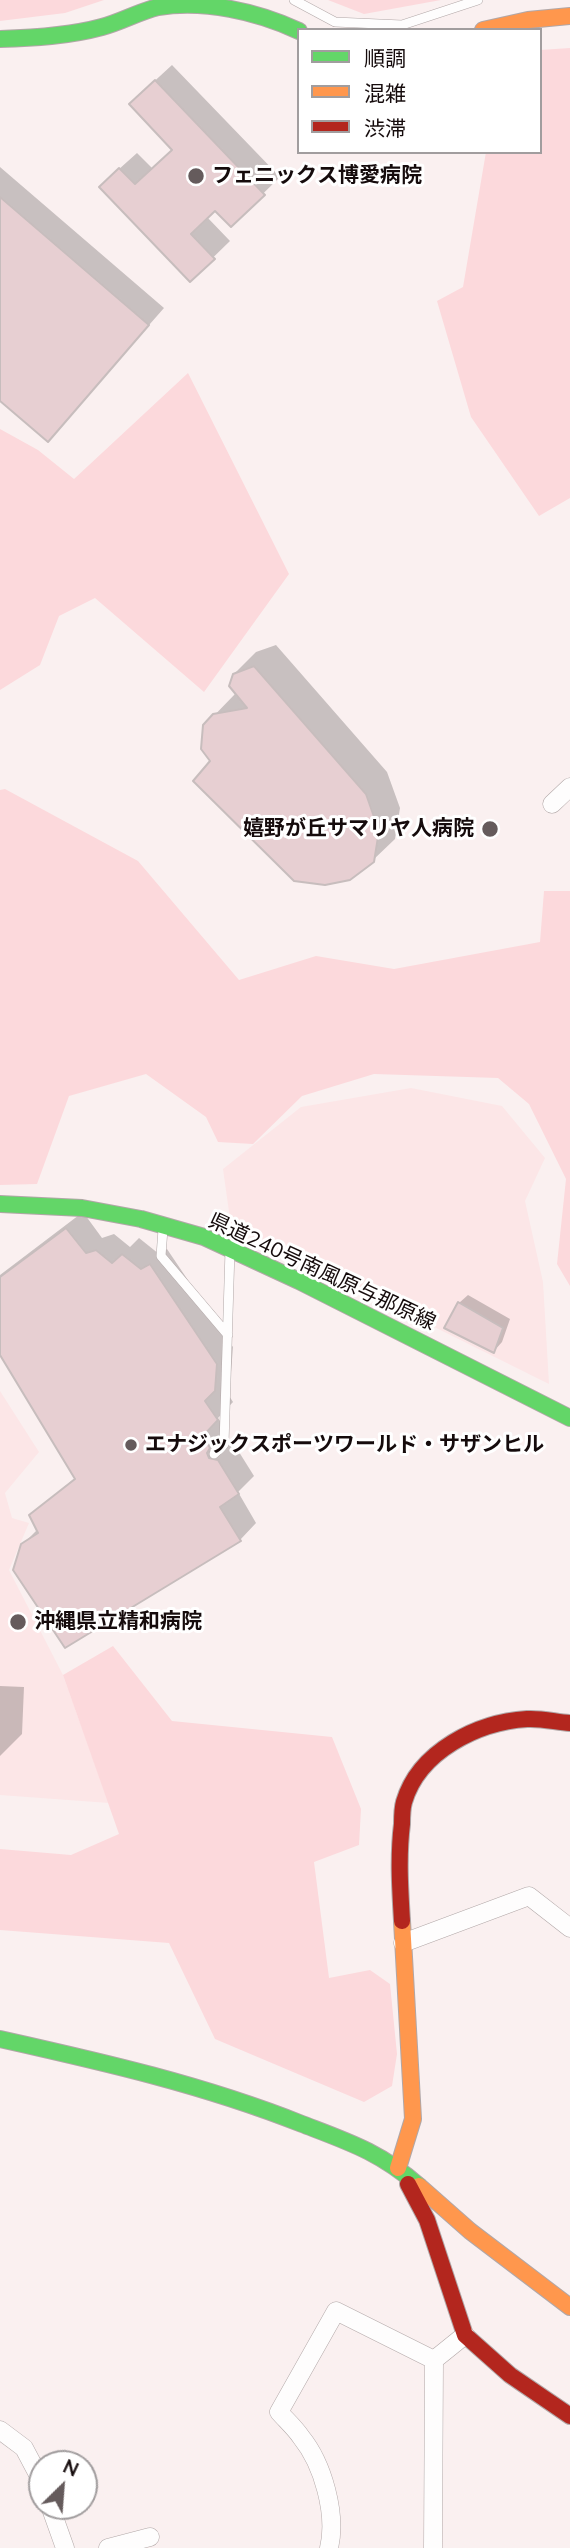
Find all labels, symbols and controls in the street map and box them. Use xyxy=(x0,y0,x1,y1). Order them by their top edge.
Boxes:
legend xyxy=(297,28,542,154)
text: 順調 xyxy=(364,45,406,71)
text: 混雑 xyxy=(364,80,406,106)
text: 渋滞 xyxy=(364,115,406,141)
place label: フェニックス博愛病院 xyxy=(212,163,422,189)
marker: フェニックス博愛病院 xyxy=(186,166,206,186)
place label: 嬉野が丘サマリヤ人病院 xyxy=(243,816,474,842)
marker: 嬉野が丘サマリヤ人病院 xyxy=(480,819,500,839)
street label: 県道240号南風原与那原線 xyxy=(204,1208,440,1336)
place label: エナジックスポーツワールド・サザンヒル xyxy=(145,1432,544,1458)
marker: エナジックスポーツワールド・サザンヒル xyxy=(123,1437,139,1453)
place label: 沖縄県立精和病院 xyxy=(34,1609,202,1635)
marker: 沖縄県立精和病院 xyxy=(8,1612,28,1632)
north arrow xyxy=(28,2450,98,2520)
text: N xyxy=(59,2454,83,2482)

